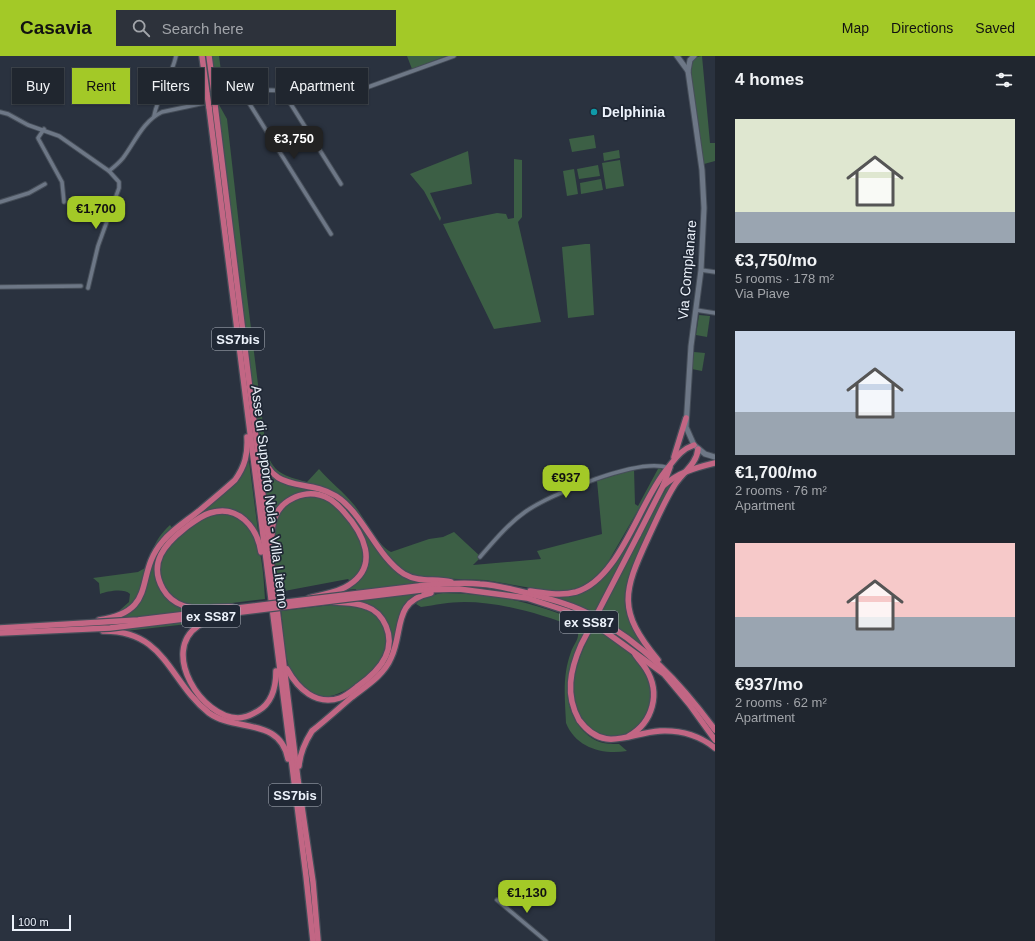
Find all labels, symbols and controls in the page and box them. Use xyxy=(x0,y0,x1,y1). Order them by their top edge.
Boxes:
search box xyxy=(116,10,396,46)
text: Casavia xyxy=(20,17,92,38)
icon: search xyxy=(130,17,152,39)
text: Search here xyxy=(162,20,244,37)
text: Map xyxy=(842,20,869,36)
text: Directions xyxy=(891,20,953,36)
text: Saved xyxy=(975,20,1015,36)
chip: Buy xyxy=(12,68,64,104)
chip: Rent xyxy=(72,68,130,104)
chip: Filters xyxy=(138,68,204,104)
chip: New xyxy=(212,68,268,104)
chip: Apartment xyxy=(276,68,368,104)
icon: filters xyxy=(993,69,1015,91)
text: 4 homes xyxy=(735,70,804,89)
place label: Delphinia xyxy=(602,104,665,120)
marker: Delphinia xyxy=(589,107,599,117)
pin: €3,750 xyxy=(261,126,327,160)
text: €3,750 xyxy=(274,131,314,146)
icon: home xyxy=(839,145,911,217)
pin: €1,700 xyxy=(63,196,129,230)
text: €1,700 xyxy=(76,201,116,216)
street label: Via Complanare xyxy=(675,219,699,321)
text: €3,750/mo xyxy=(735,251,817,270)
text: 5 rooms · 178 m² xyxy=(735,271,834,286)
text: Via Piave xyxy=(735,286,790,301)
road number: SS7bis xyxy=(212,328,264,350)
icon: home xyxy=(839,357,911,429)
street label: Asse di Supporto Nola - Villa Literno xyxy=(248,385,292,610)
text: €1,700/mo xyxy=(735,463,817,482)
pin: €937 xyxy=(542,465,590,499)
text: €937 xyxy=(552,470,580,485)
text: 2 rooms · 76 m² xyxy=(735,483,827,498)
text: Apartment xyxy=(735,498,795,513)
icon: home xyxy=(839,569,911,641)
road number: ex SS87 xyxy=(182,605,240,627)
road number: ex SS87 xyxy=(560,611,618,633)
text: €937/mo xyxy=(735,675,803,694)
text: 2 rooms · 62 m² xyxy=(735,695,827,710)
text: Apartment xyxy=(735,710,795,725)
road number: SS7bis xyxy=(269,784,321,806)
pin: €1,130 xyxy=(494,880,560,914)
text: €1,130 xyxy=(507,885,547,900)
scale bar xyxy=(12,913,71,932)
text: 100 m xyxy=(18,916,49,928)

